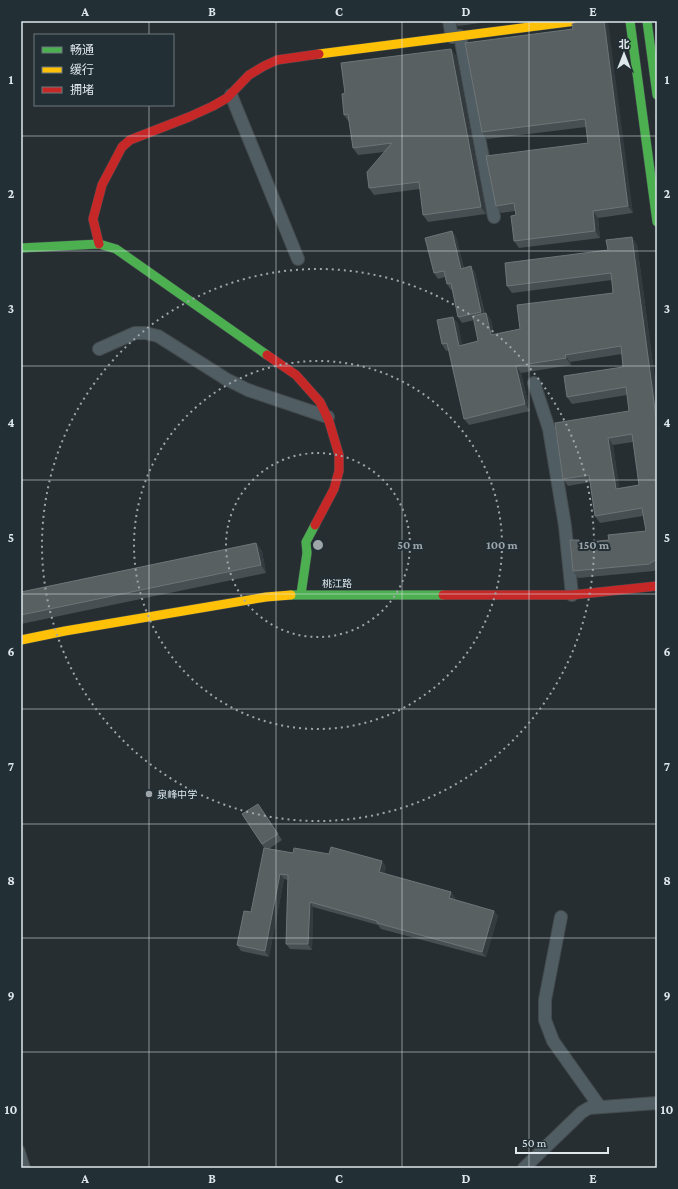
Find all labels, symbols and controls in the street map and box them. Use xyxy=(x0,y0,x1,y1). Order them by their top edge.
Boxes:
text: A xyxy=(80,4,89,19)
text: B xyxy=(208,4,216,19)
text: C xyxy=(335,4,343,19)
text: D xyxy=(462,4,471,19)
text: E xyxy=(589,4,597,19)
legend xyxy=(34,34,174,106)
north arrow xyxy=(604,34,644,74)
text: 北 xyxy=(619,38,630,50)
text: 畅通 xyxy=(70,43,94,57)
text: 缓行 xyxy=(70,63,94,77)
text: 1 xyxy=(9,72,14,87)
text: 1 xyxy=(665,72,670,87)
text: 拥堵 xyxy=(70,83,94,97)
text: 2 xyxy=(8,186,15,201)
text: 2 xyxy=(664,186,671,201)
text: 3 xyxy=(8,301,14,316)
text: 3 xyxy=(664,301,670,316)
text: 4 xyxy=(7,415,15,430)
text: 4 xyxy=(663,415,671,430)
text: 5 xyxy=(8,530,14,545)
text: 5 xyxy=(664,530,670,545)
centre of rings xyxy=(311,538,325,552)
text: 50 m xyxy=(397,538,424,552)
text: 100 m xyxy=(486,538,519,552)
text: 150 m xyxy=(579,538,610,552)
street label: 桃江路 xyxy=(322,578,352,589)
text: 6 xyxy=(7,644,15,659)
text: 6 xyxy=(663,644,671,659)
text: 7 xyxy=(8,759,14,774)
text: 7 xyxy=(664,759,670,774)
marker: 泉峰中学 xyxy=(144,789,154,799)
place label: 泉峰中学 xyxy=(157,789,197,800)
text: 8 xyxy=(7,873,15,888)
text: 8 xyxy=(663,873,671,888)
text: 9 xyxy=(7,988,15,1003)
text: 9 xyxy=(663,988,671,1003)
text: 10 xyxy=(5,1102,17,1117)
text: 10 xyxy=(661,1102,673,1117)
scale bar xyxy=(516,1129,608,1155)
text: 50 m xyxy=(522,1136,547,1150)
text: A xyxy=(80,1171,89,1186)
text: B xyxy=(208,1171,216,1186)
text: C xyxy=(335,1171,343,1186)
text: D xyxy=(462,1171,471,1186)
text: E xyxy=(589,1171,597,1186)

